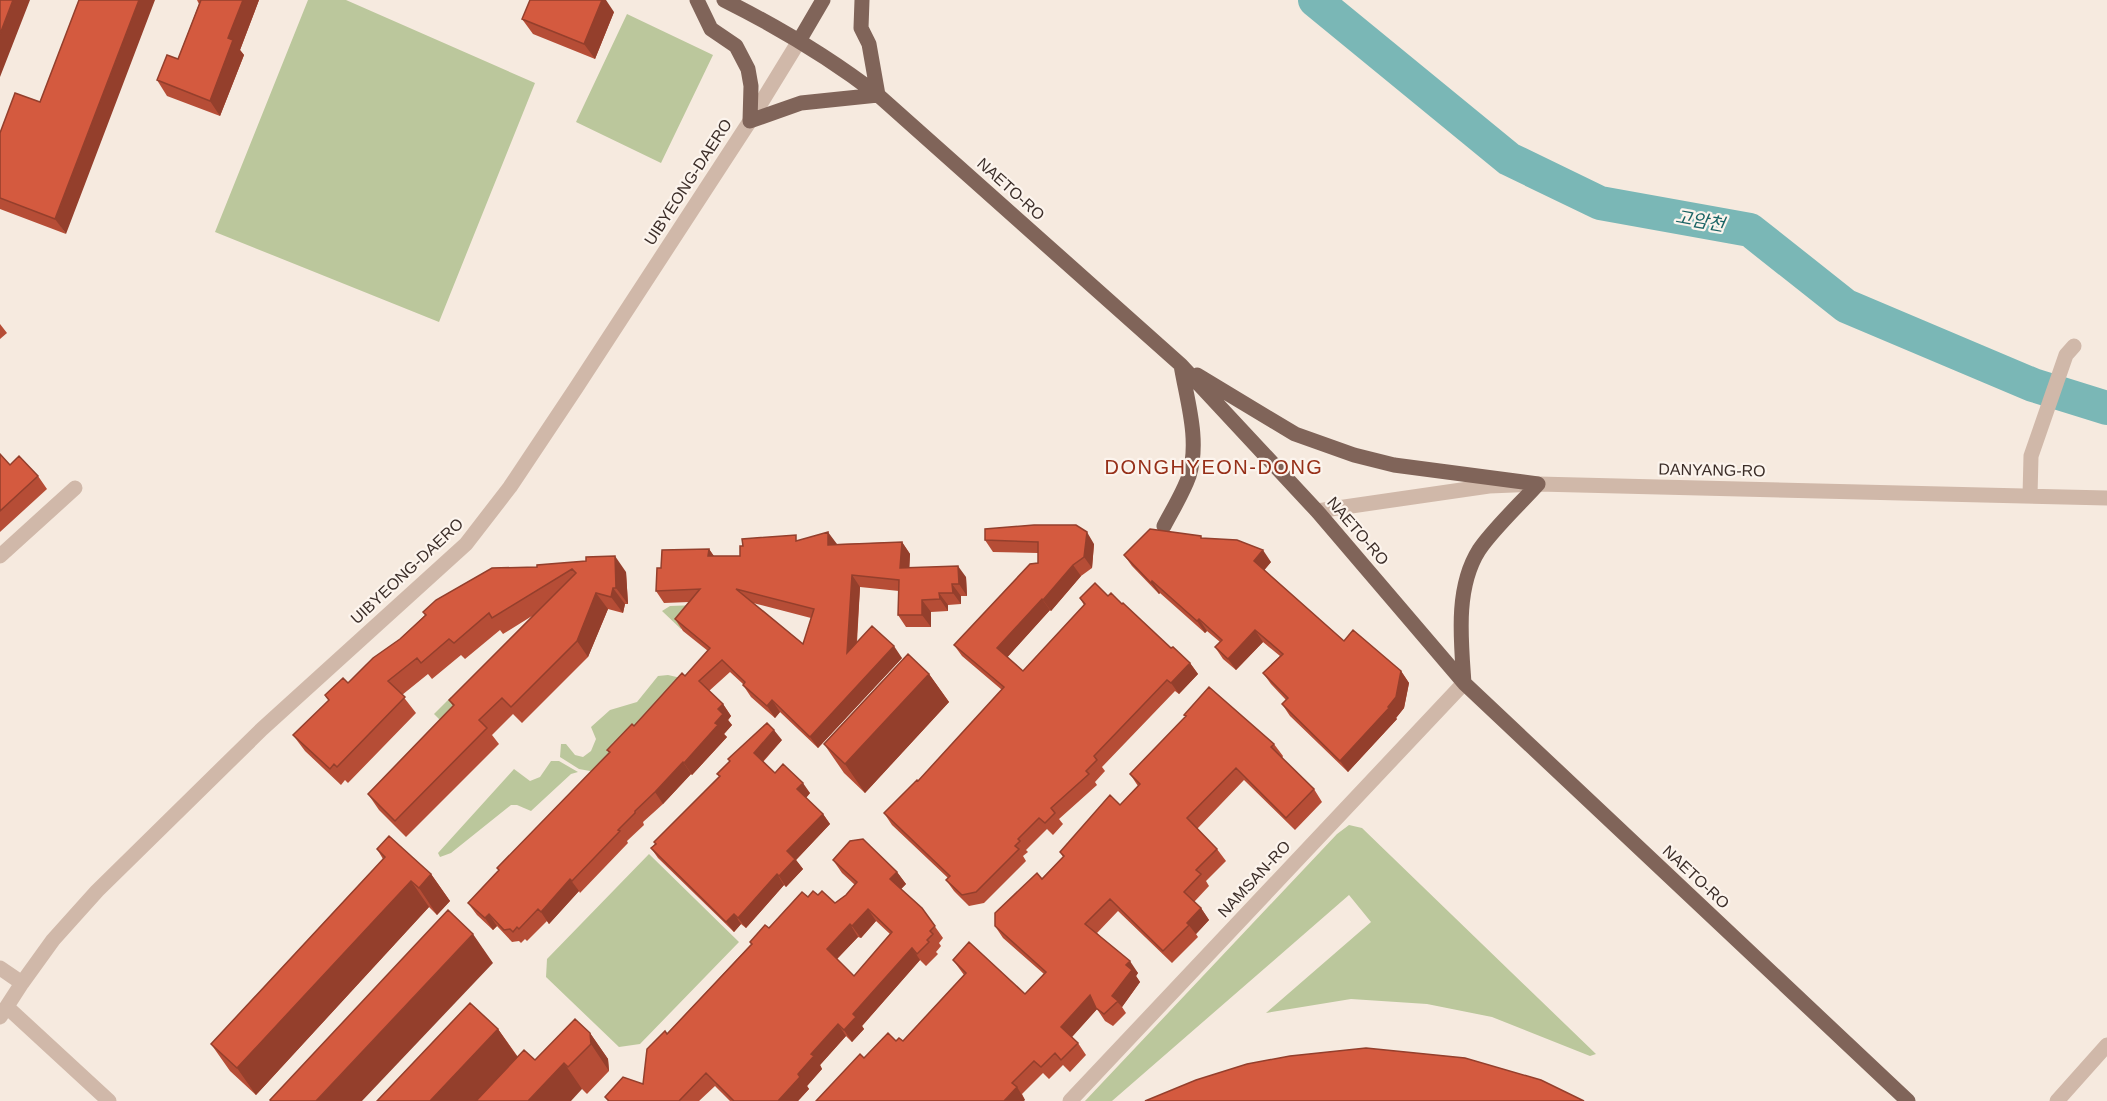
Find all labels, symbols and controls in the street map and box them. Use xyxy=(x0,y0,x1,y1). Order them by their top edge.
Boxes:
street label: UIBYEONG-DAERO xyxy=(641,116,735,248)
street label: NAETO-RO xyxy=(974,155,1048,223)
water label: 고암천 xyxy=(1674,207,1729,236)
district label: DONGHYEON-DONG xyxy=(1105,456,1323,478)
street label: DANYANG-RO xyxy=(1658,461,1766,479)
street label: NAETO-RO xyxy=(1324,494,1392,568)
street label: UIBYEONG-DAERO xyxy=(348,515,466,627)
street label: NAMSAN-RO xyxy=(1214,837,1294,921)
street label: NAETO-RO xyxy=(1659,842,1733,912)

